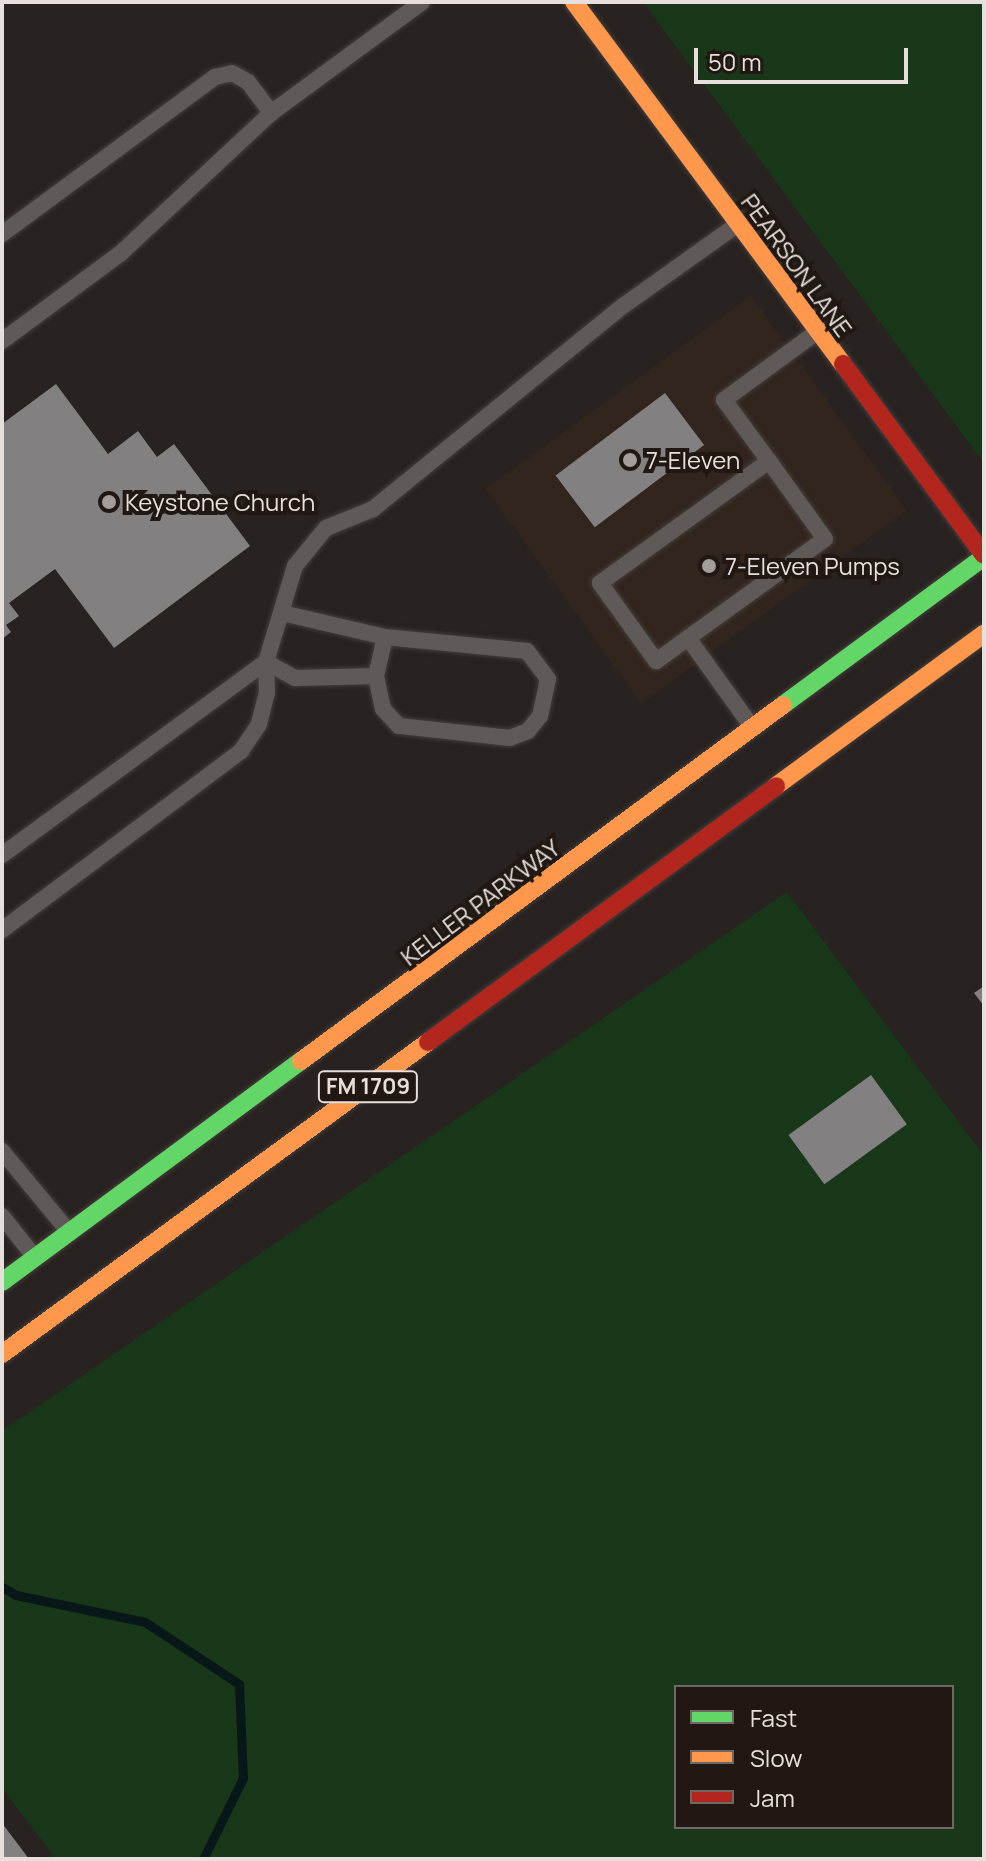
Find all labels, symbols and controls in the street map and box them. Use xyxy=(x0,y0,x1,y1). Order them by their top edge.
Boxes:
scale bar xyxy=(698,32,912,82)
text: 50 m xyxy=(708,45,762,78)
street label: PEARSON LANE xyxy=(736,188,858,342)
place label: 7-Eleven xyxy=(646,446,740,474)
marker: 7-Eleven xyxy=(621,451,639,469)
place label: Keystone Church xyxy=(125,488,315,516)
marker: Keystone Church xyxy=(100,493,118,511)
place label: 7-Eleven Pumps xyxy=(725,552,900,580)
marker: 7-Eleven Pumps xyxy=(700,557,718,575)
street label: KELLER PARKWAY xyxy=(395,833,565,971)
road number: FM 1709 xyxy=(316,1069,420,1105)
legend xyxy=(674,1685,954,1829)
text: Fast xyxy=(750,1701,797,1734)
text: Slow xyxy=(750,1741,803,1774)
text: Jam xyxy=(750,1781,795,1814)

